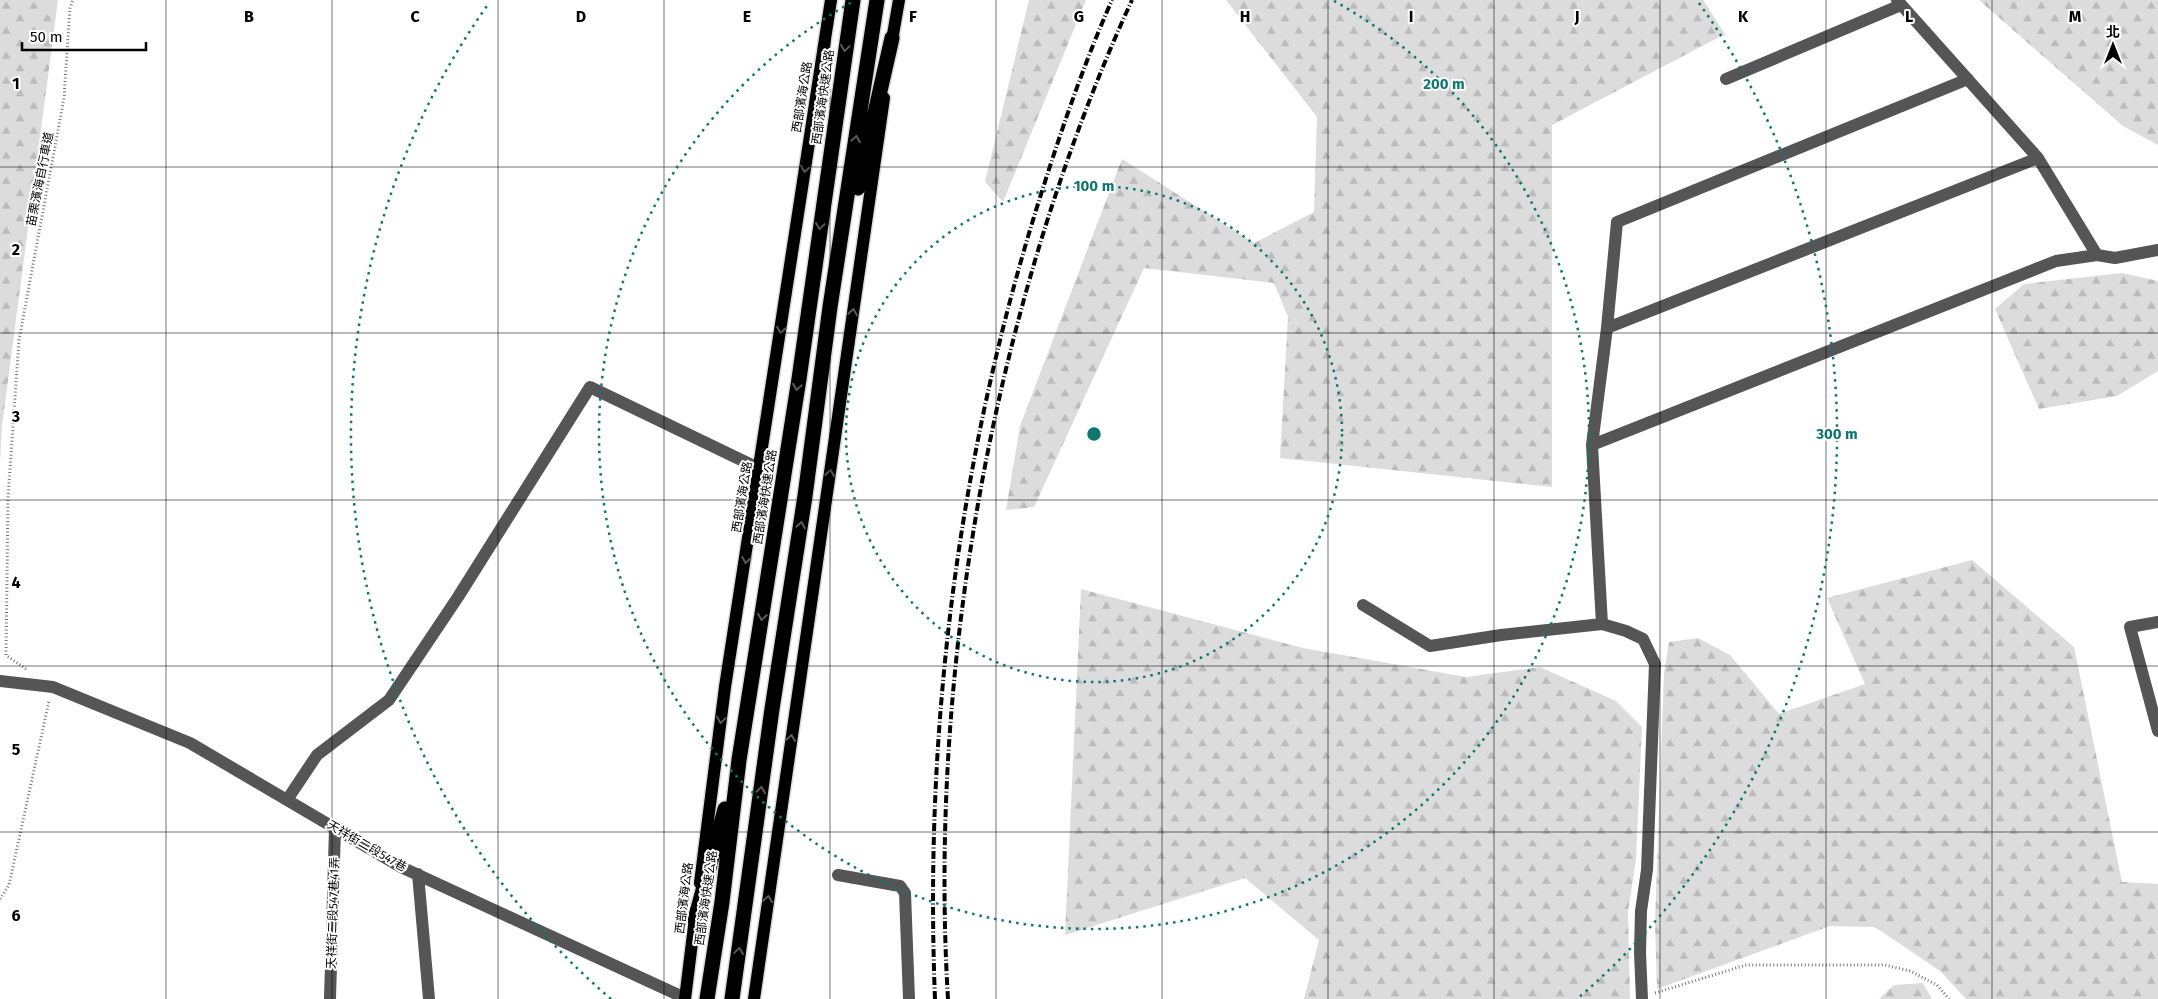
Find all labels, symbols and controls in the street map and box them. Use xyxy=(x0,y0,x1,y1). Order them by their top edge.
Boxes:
text: B xyxy=(244,7,254,26)
text: C xyxy=(410,7,420,26)
text: D xyxy=(576,7,586,26)
text: E xyxy=(743,7,751,26)
text: F xyxy=(909,7,917,26)
text: G xyxy=(1074,7,1084,26)
text: H xyxy=(1240,7,1250,26)
text: I xyxy=(1409,7,1413,26)
text: J xyxy=(1573,7,1580,26)
text: K xyxy=(1738,7,1749,26)
text: L xyxy=(1905,7,1913,26)
text: M xyxy=(2069,7,2082,26)
scale bar xyxy=(22,20,146,52)
north arrow xyxy=(2088,20,2138,70)
text: 北 xyxy=(2106,24,2120,41)
text: 50 m xyxy=(30,28,63,46)
one-way arrow xyxy=(840,45,851,53)
street label: 西部濱海快速公路 xyxy=(809,48,837,146)
street label: 西部濱海公路 xyxy=(789,60,815,134)
text: 1 xyxy=(12,74,20,93)
text: 200 m xyxy=(1423,75,1465,93)
street label: 苗栗濱海自行車道 xyxy=(24,131,56,227)
one-way arrow xyxy=(850,135,861,143)
one-way arrow xyxy=(800,166,811,174)
text: 100 m xyxy=(1074,177,1114,195)
one-way arrow xyxy=(815,223,826,231)
text: 2 xyxy=(12,240,20,259)
one-way arrow xyxy=(848,308,858,317)
one-way arrow xyxy=(776,326,787,334)
one-way arrow xyxy=(793,383,803,392)
text: 3 xyxy=(11,407,20,426)
centre of rings xyxy=(1085,425,1103,443)
text: 300 m xyxy=(1815,425,1858,443)
street label: 西部濱海快速公路 xyxy=(751,448,779,546)
street label: 西部濱海公路 xyxy=(729,460,755,534)
one-way arrow xyxy=(824,469,835,477)
one-way arrow xyxy=(795,521,805,530)
one-way arrow xyxy=(741,555,751,564)
text: 4 xyxy=(11,573,21,592)
one-way arrow xyxy=(757,613,768,621)
one-way arrow xyxy=(716,717,727,725)
one-way arrow xyxy=(785,734,796,742)
text: 5 xyxy=(12,740,21,759)
one-way arrow xyxy=(755,785,766,793)
street label: 天祥街二段547巷 xyxy=(325,818,409,874)
street label: 西部濱海快速公路 xyxy=(692,849,720,947)
street label: 天祥街二段547巷41弄 xyxy=(324,857,342,969)
street label: 西部濱海公路 xyxy=(673,861,695,935)
one-way arrow xyxy=(762,894,773,902)
text: 6 xyxy=(11,906,21,925)
one-way arrow xyxy=(733,946,743,955)

